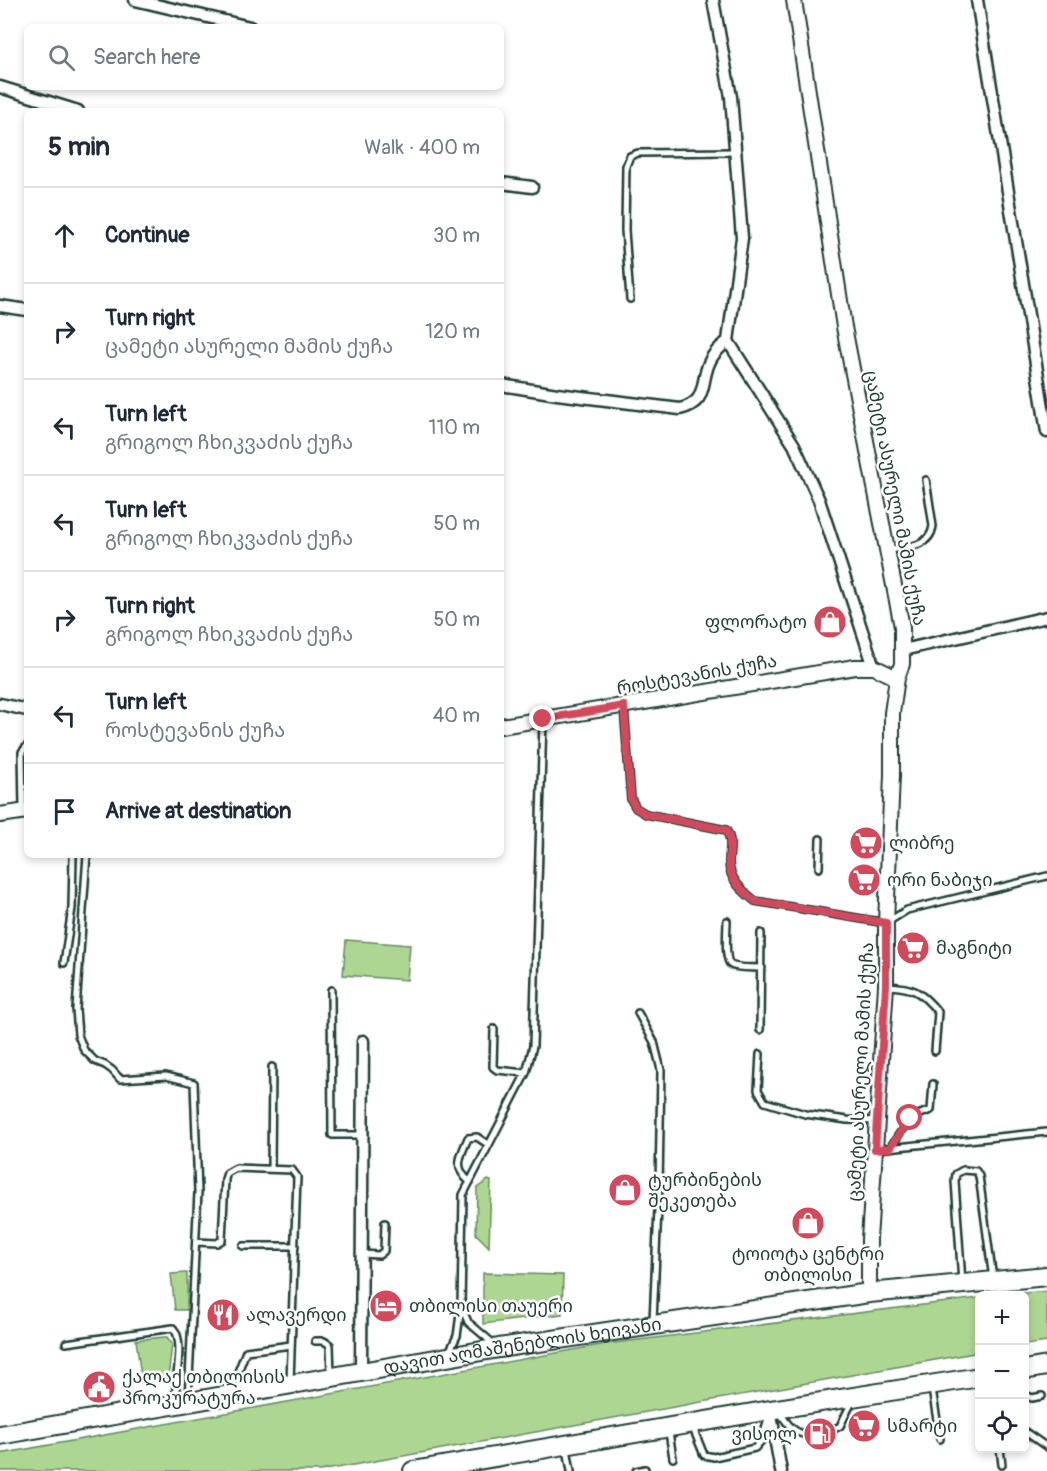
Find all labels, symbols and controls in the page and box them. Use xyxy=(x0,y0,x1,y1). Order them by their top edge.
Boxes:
search box xyxy=(24,24,504,90)
icon: search xyxy=(45,41,78,74)
text: Search here xyxy=(93,43,200,71)
text: 5 min xyxy=(48,131,110,163)
text: Walk · 400 m xyxy=(364,135,480,160)
icon: ahead xyxy=(48,219,81,252)
text: Continue xyxy=(105,221,189,249)
text: 30 m xyxy=(433,223,480,248)
text: Turn right xyxy=(105,304,195,332)
icon: right xyxy=(48,315,81,348)
text: 120 m xyxy=(425,319,480,344)
text: ცამეტი ასურელი მამის ქუჩა xyxy=(105,334,393,359)
street label: ცამეტი ასურელი მამის ქუჩა xyxy=(859,368,931,628)
text: Turn left xyxy=(105,400,187,428)
icon: left xyxy=(48,411,81,444)
text: 110 m xyxy=(429,415,480,440)
text: გრიგოლ ჩხიკვაძის ქუჩა xyxy=(105,430,353,455)
text: Turn left xyxy=(105,496,187,524)
icon: left xyxy=(48,507,81,540)
text: 50 m xyxy=(433,511,480,536)
text: გრიგოლ ჩხიკვაძის ქუჩა xyxy=(105,526,353,551)
text: Turn right xyxy=(105,592,195,620)
icon: right xyxy=(48,603,81,636)
shop icon: ფლორატო xyxy=(812,604,848,640)
text: 50 m xyxy=(433,607,480,632)
place label: ფლორატო xyxy=(705,611,807,634)
text: გრიგოლ ჩხიკვაძის ქუჩა xyxy=(105,622,353,647)
street label: როსტევანის ქუჩა xyxy=(615,650,779,700)
text: Turn left xyxy=(105,688,187,716)
icon: left xyxy=(48,699,81,732)
text: 40 m xyxy=(433,703,480,728)
route end xyxy=(529,705,555,731)
text: როსტევანის ქუჩა xyxy=(105,718,285,743)
icon: arrive xyxy=(48,795,81,828)
text: Arrive at destination xyxy=(105,797,291,825)
supermarket icon: ლიბრე xyxy=(848,825,884,861)
place label: ლიბრე xyxy=(889,832,955,855)
supermarket icon: ორი ნაბიჯი xyxy=(846,862,882,898)
place label: ორი ნაბიჯი xyxy=(887,869,993,892)
supermarket icon: მაგნიტი xyxy=(895,930,931,966)
place label: მაგნიტი xyxy=(936,937,1012,960)
street label: ცამეტი ასურელი მამის ქუჩა xyxy=(843,942,879,1202)
route start xyxy=(896,1104,922,1130)
place label: ტურბინების შეკეთება xyxy=(648,1169,762,1213)
shop icon: ტურბინების შეკეთება xyxy=(607,1172,643,1208)
shop icon: ტოიოტა ცენტრი თბილისი xyxy=(790,1205,826,1241)
place label: ტოიოტა ცენტრი თბილისი xyxy=(732,1243,884,1287)
hotel icon: თბილისი თაუერი xyxy=(368,1288,404,1324)
map controls xyxy=(975,1291,1029,1453)
button: + xyxy=(975,1291,1029,1345)
place label: თბილისი თაუერი xyxy=(409,1295,573,1318)
restaurant icon: ალავერდი xyxy=(205,1297,241,1333)
place label: ალავერდი xyxy=(246,1304,347,1327)
street label: დავით აღმაშენებლის ხეივანი xyxy=(381,1312,663,1379)
button: − xyxy=(975,1345,1029,1399)
place label: ქალაქ თბილისის პროკურატურა xyxy=(122,1366,285,1410)
public building icon: ქალაქ თბილისის პროკურატურა xyxy=(81,1369,117,1405)
button: locate xyxy=(975,1399,1029,1453)
supermarket icon: სმარტი xyxy=(846,1408,882,1444)
place label: სმარტი xyxy=(887,1415,957,1438)
fuel station icon: ვისოლ xyxy=(802,1416,838,1452)
place label: ვისოლ xyxy=(731,1423,797,1446)

